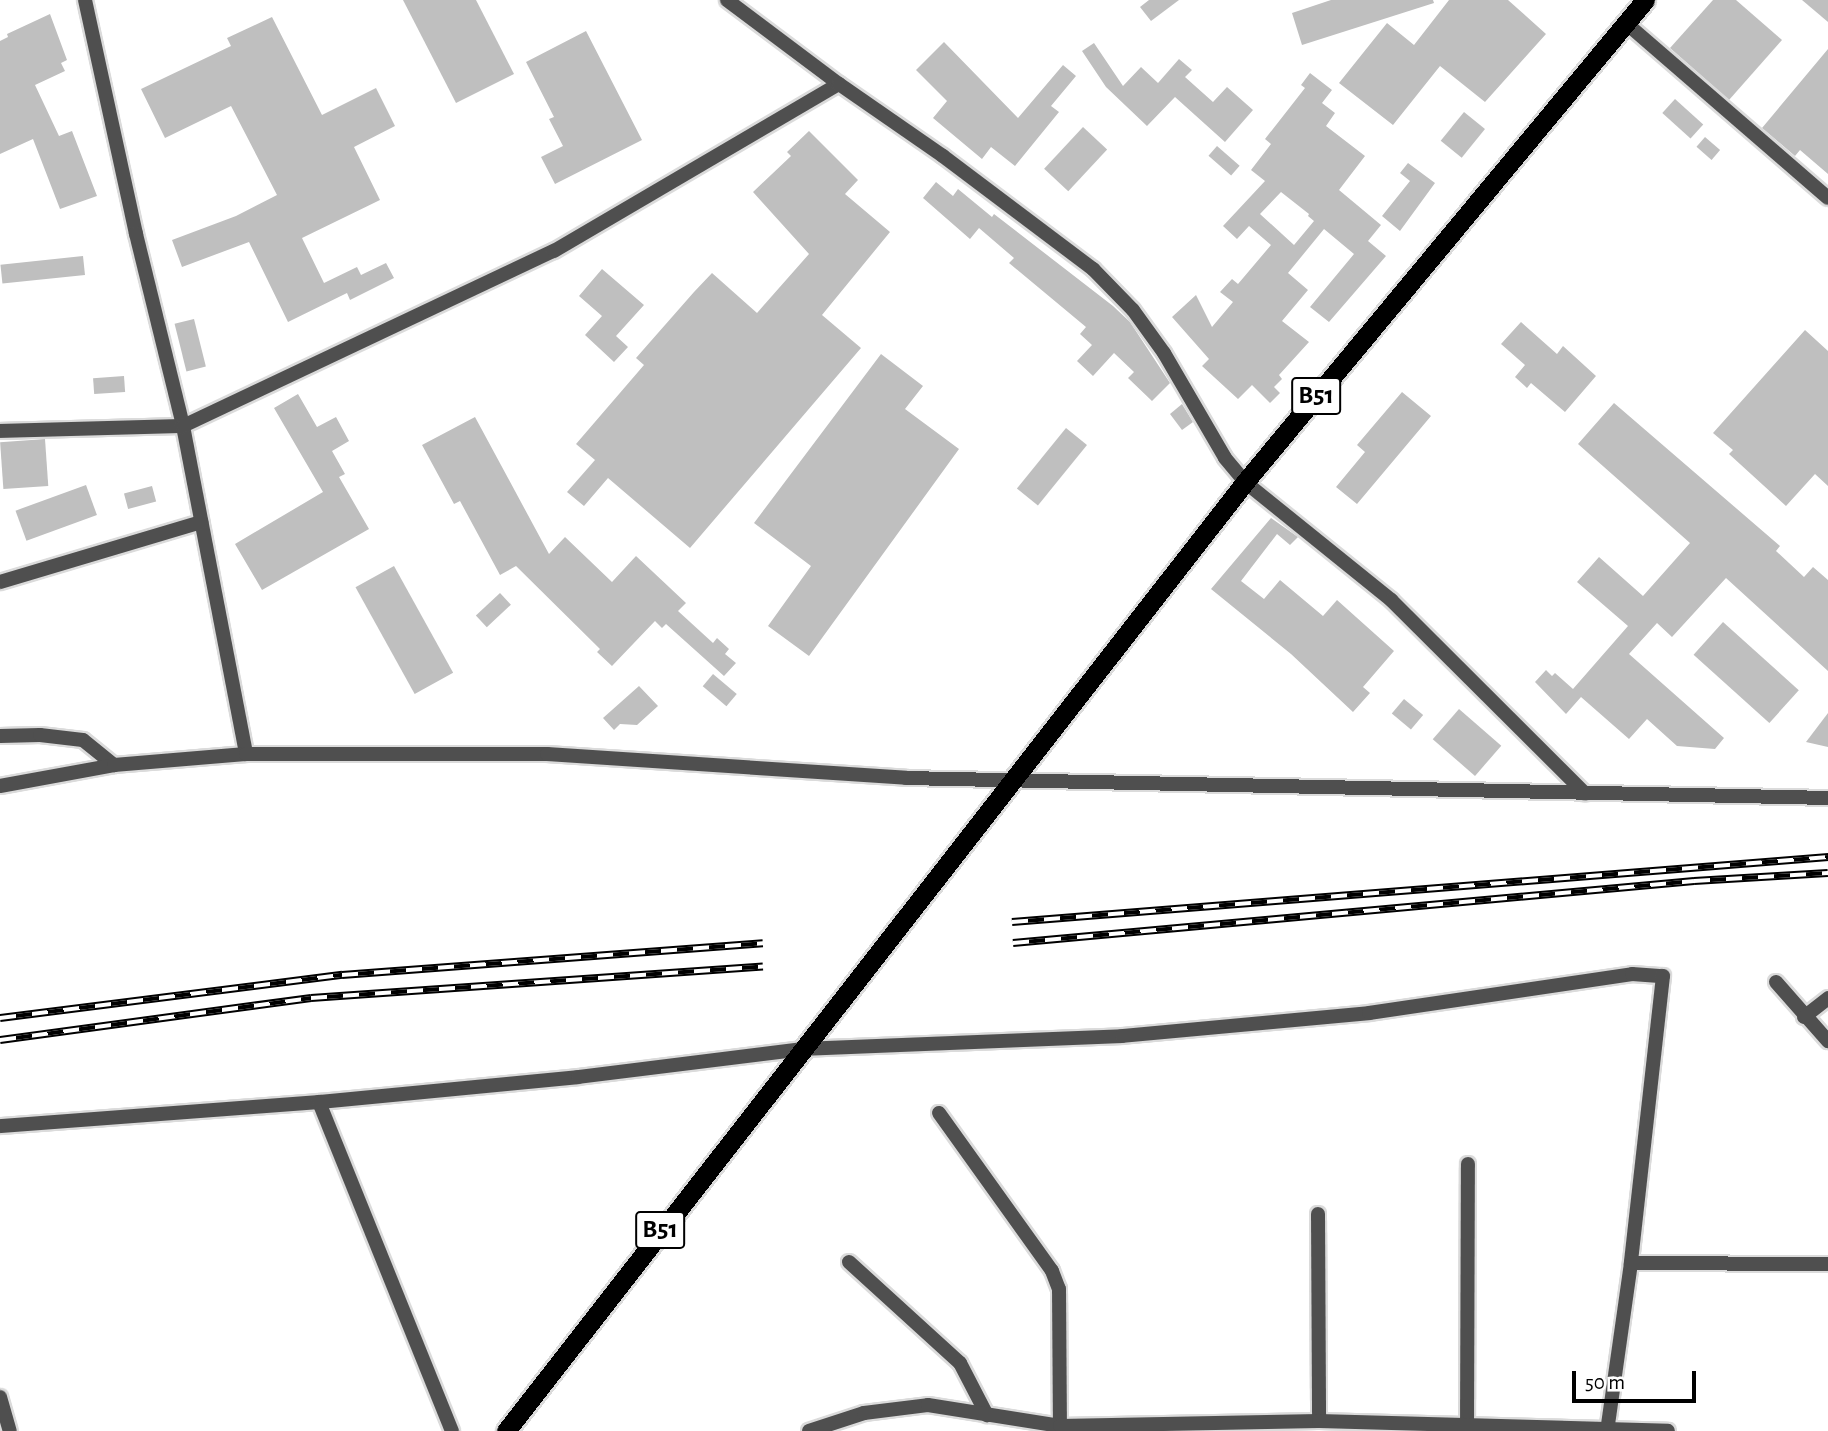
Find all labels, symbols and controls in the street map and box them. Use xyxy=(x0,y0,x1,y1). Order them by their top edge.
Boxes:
road number: B51 xyxy=(1290,374,1342,418)
road number: B51 xyxy=(634,1208,686,1252)
scale bar xyxy=(1576,1358,1700,1402)
text: 50 m xyxy=(1585,1372,1625,1393)

